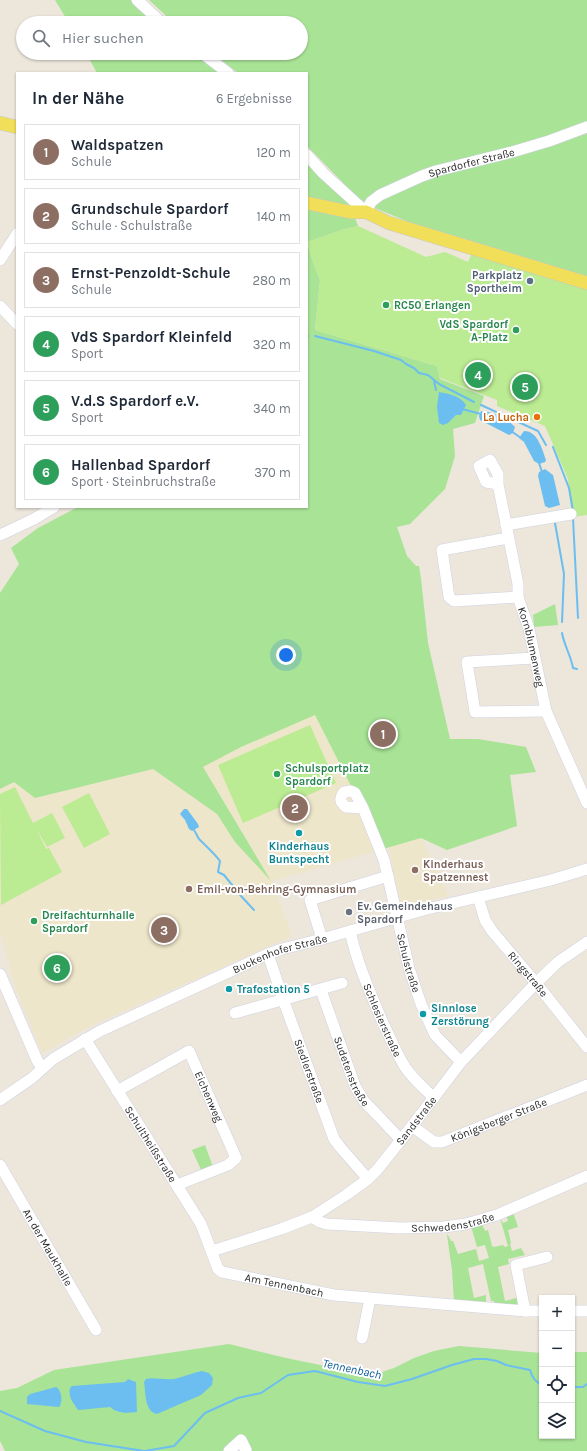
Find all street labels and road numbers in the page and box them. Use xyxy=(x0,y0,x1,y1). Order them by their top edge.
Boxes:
street label: Spardorfer Straße xyxy=(426,145,516,180)
street label: Kornblumenweg xyxy=(515,605,547,689)
street label: Buckenhofer Straße xyxy=(231,932,329,976)
street label: Schulstraße xyxy=(394,932,423,995)
street label: Ringstraße xyxy=(505,949,551,1000)
street label: Schlesierstraße xyxy=(360,982,404,1059)
street label: Sudetenstraße xyxy=(331,1035,372,1110)
street label: Siedlerstraße xyxy=(291,1037,326,1105)
street label: Eichenweg xyxy=(192,1069,226,1125)
street label: Sandstraße xyxy=(393,1094,440,1148)
street label: Königsberger Straße xyxy=(449,1095,549,1145)
street label: Schultheißstraße xyxy=(122,1104,179,1185)
street label: An der Maukhalle xyxy=(20,1206,75,1289)
street label: Schwedenstraße xyxy=(411,1210,496,1235)
street label: Am Tennenbach xyxy=(244,1271,325,1300)

